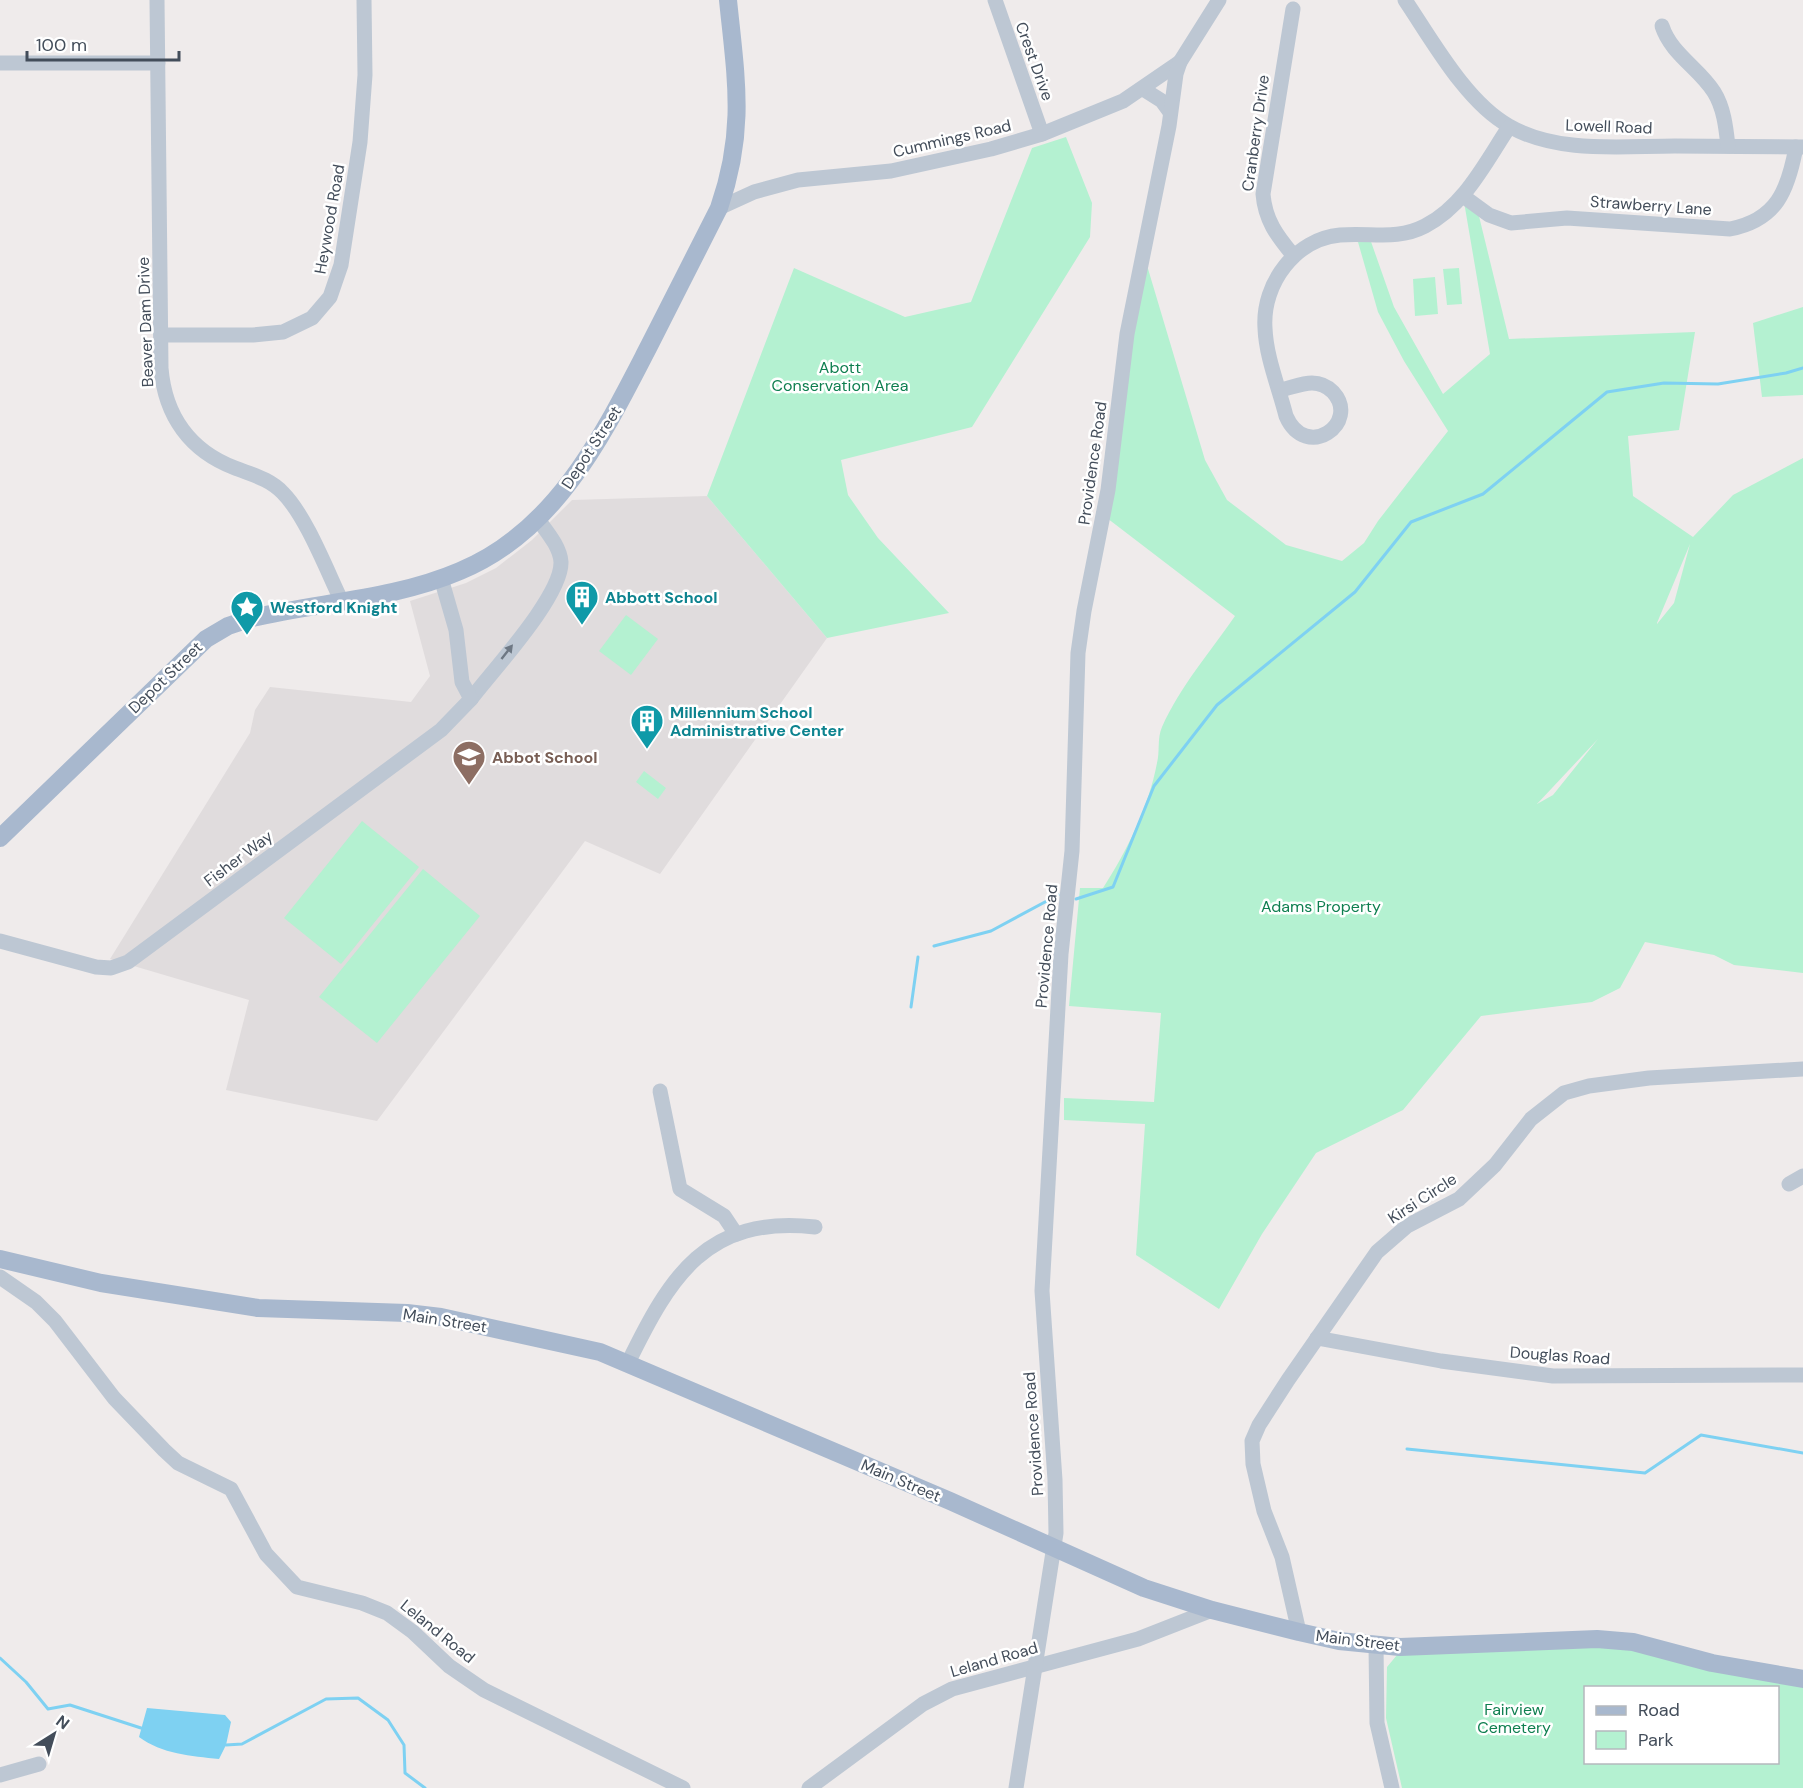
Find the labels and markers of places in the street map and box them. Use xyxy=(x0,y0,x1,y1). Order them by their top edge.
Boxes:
building icon: Abbott School xyxy=(564,579,600,626)
place label: Abbott School xyxy=(605,587,717,608)
place icon: Westford Knight xyxy=(229,589,265,636)
place label: Westford Knight xyxy=(270,597,397,618)
place label: Millennium School Administrative Center xyxy=(670,702,844,741)
building icon: Millennium School Administrative Center xyxy=(629,703,665,750)
school or university icon: Abbot School xyxy=(451,739,487,786)
place label: Abbot School xyxy=(492,747,598,768)

